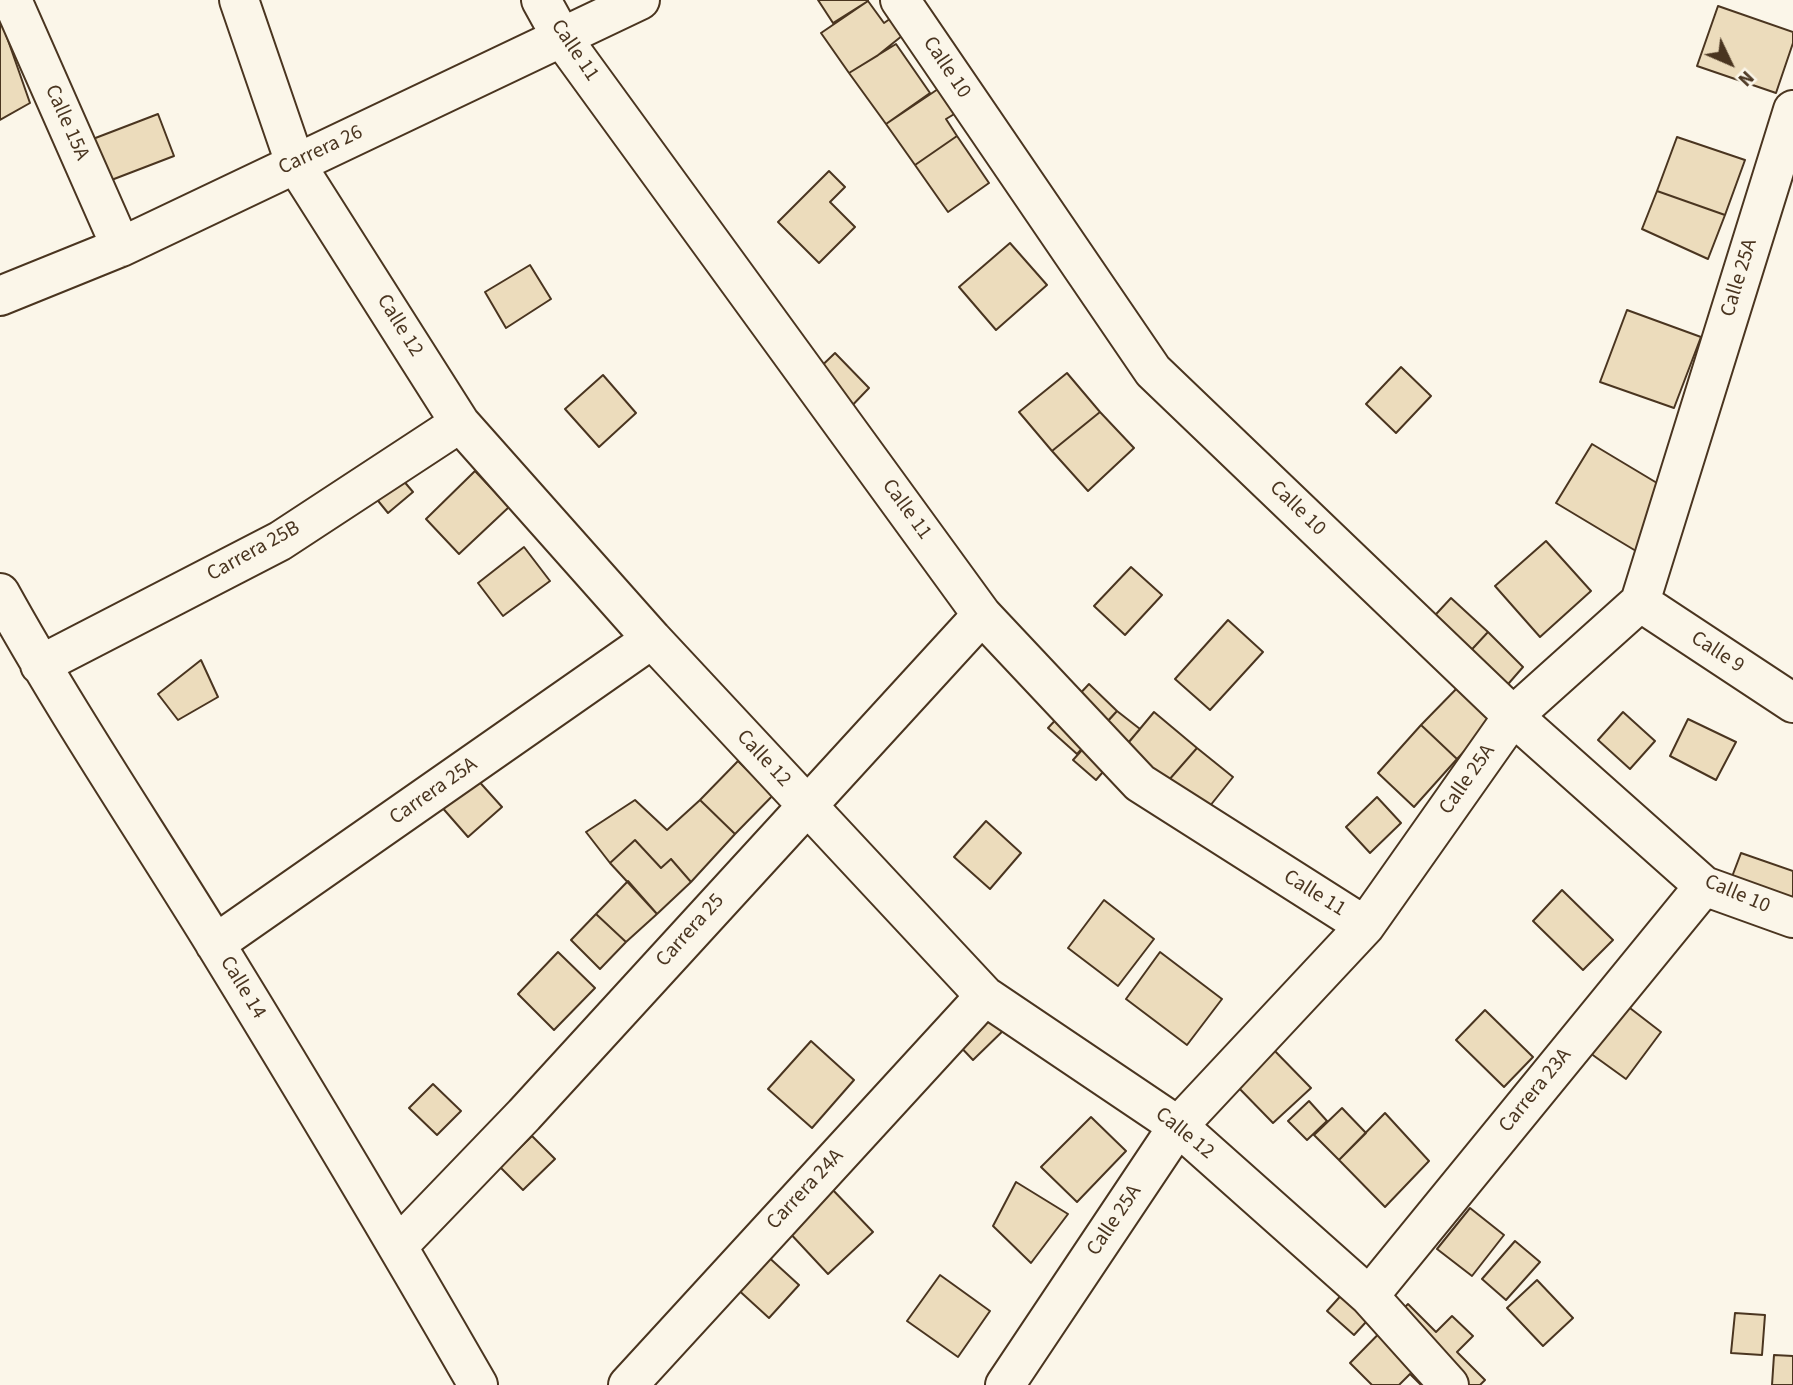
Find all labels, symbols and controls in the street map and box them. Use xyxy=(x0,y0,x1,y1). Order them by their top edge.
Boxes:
street label: Calle 11 xyxy=(544,15,604,87)
north arrow xyxy=(1695,28,1765,98)
street label: Calle 10 xyxy=(916,32,976,104)
text: N xyxy=(1731,64,1760,92)
street label: Calle 15A xyxy=(38,81,94,165)
street label: Carrera 26 xyxy=(275,121,367,181)
street label: Calle 25A xyxy=(1716,236,1764,320)
street label: Calle 12 xyxy=(370,290,428,362)
street label: Calle 11 xyxy=(876,475,936,545)
street label: Calle 10 xyxy=(1264,476,1330,542)
street label: Carrera 25B xyxy=(203,516,305,588)
street label: Calle 9 xyxy=(1686,627,1748,679)
street label: Calle 12 xyxy=(730,725,796,793)
street label: Calle 25A xyxy=(1435,740,1501,820)
street label: Carrera 25A xyxy=(385,753,483,831)
street label: Calle 11 xyxy=(1278,865,1350,923)
street label: Calle 10 xyxy=(1700,870,1774,920)
street label: Carrera 25 xyxy=(652,889,730,973)
street label: Calle 14 xyxy=(213,952,271,1024)
street label: Carrera 23A xyxy=(1494,1044,1578,1138)
street label: Calle 12 xyxy=(1149,1103,1219,1165)
street label: Carrera 24A xyxy=(762,1144,850,1236)
street label: Calle 25A xyxy=(1082,1181,1148,1261)

